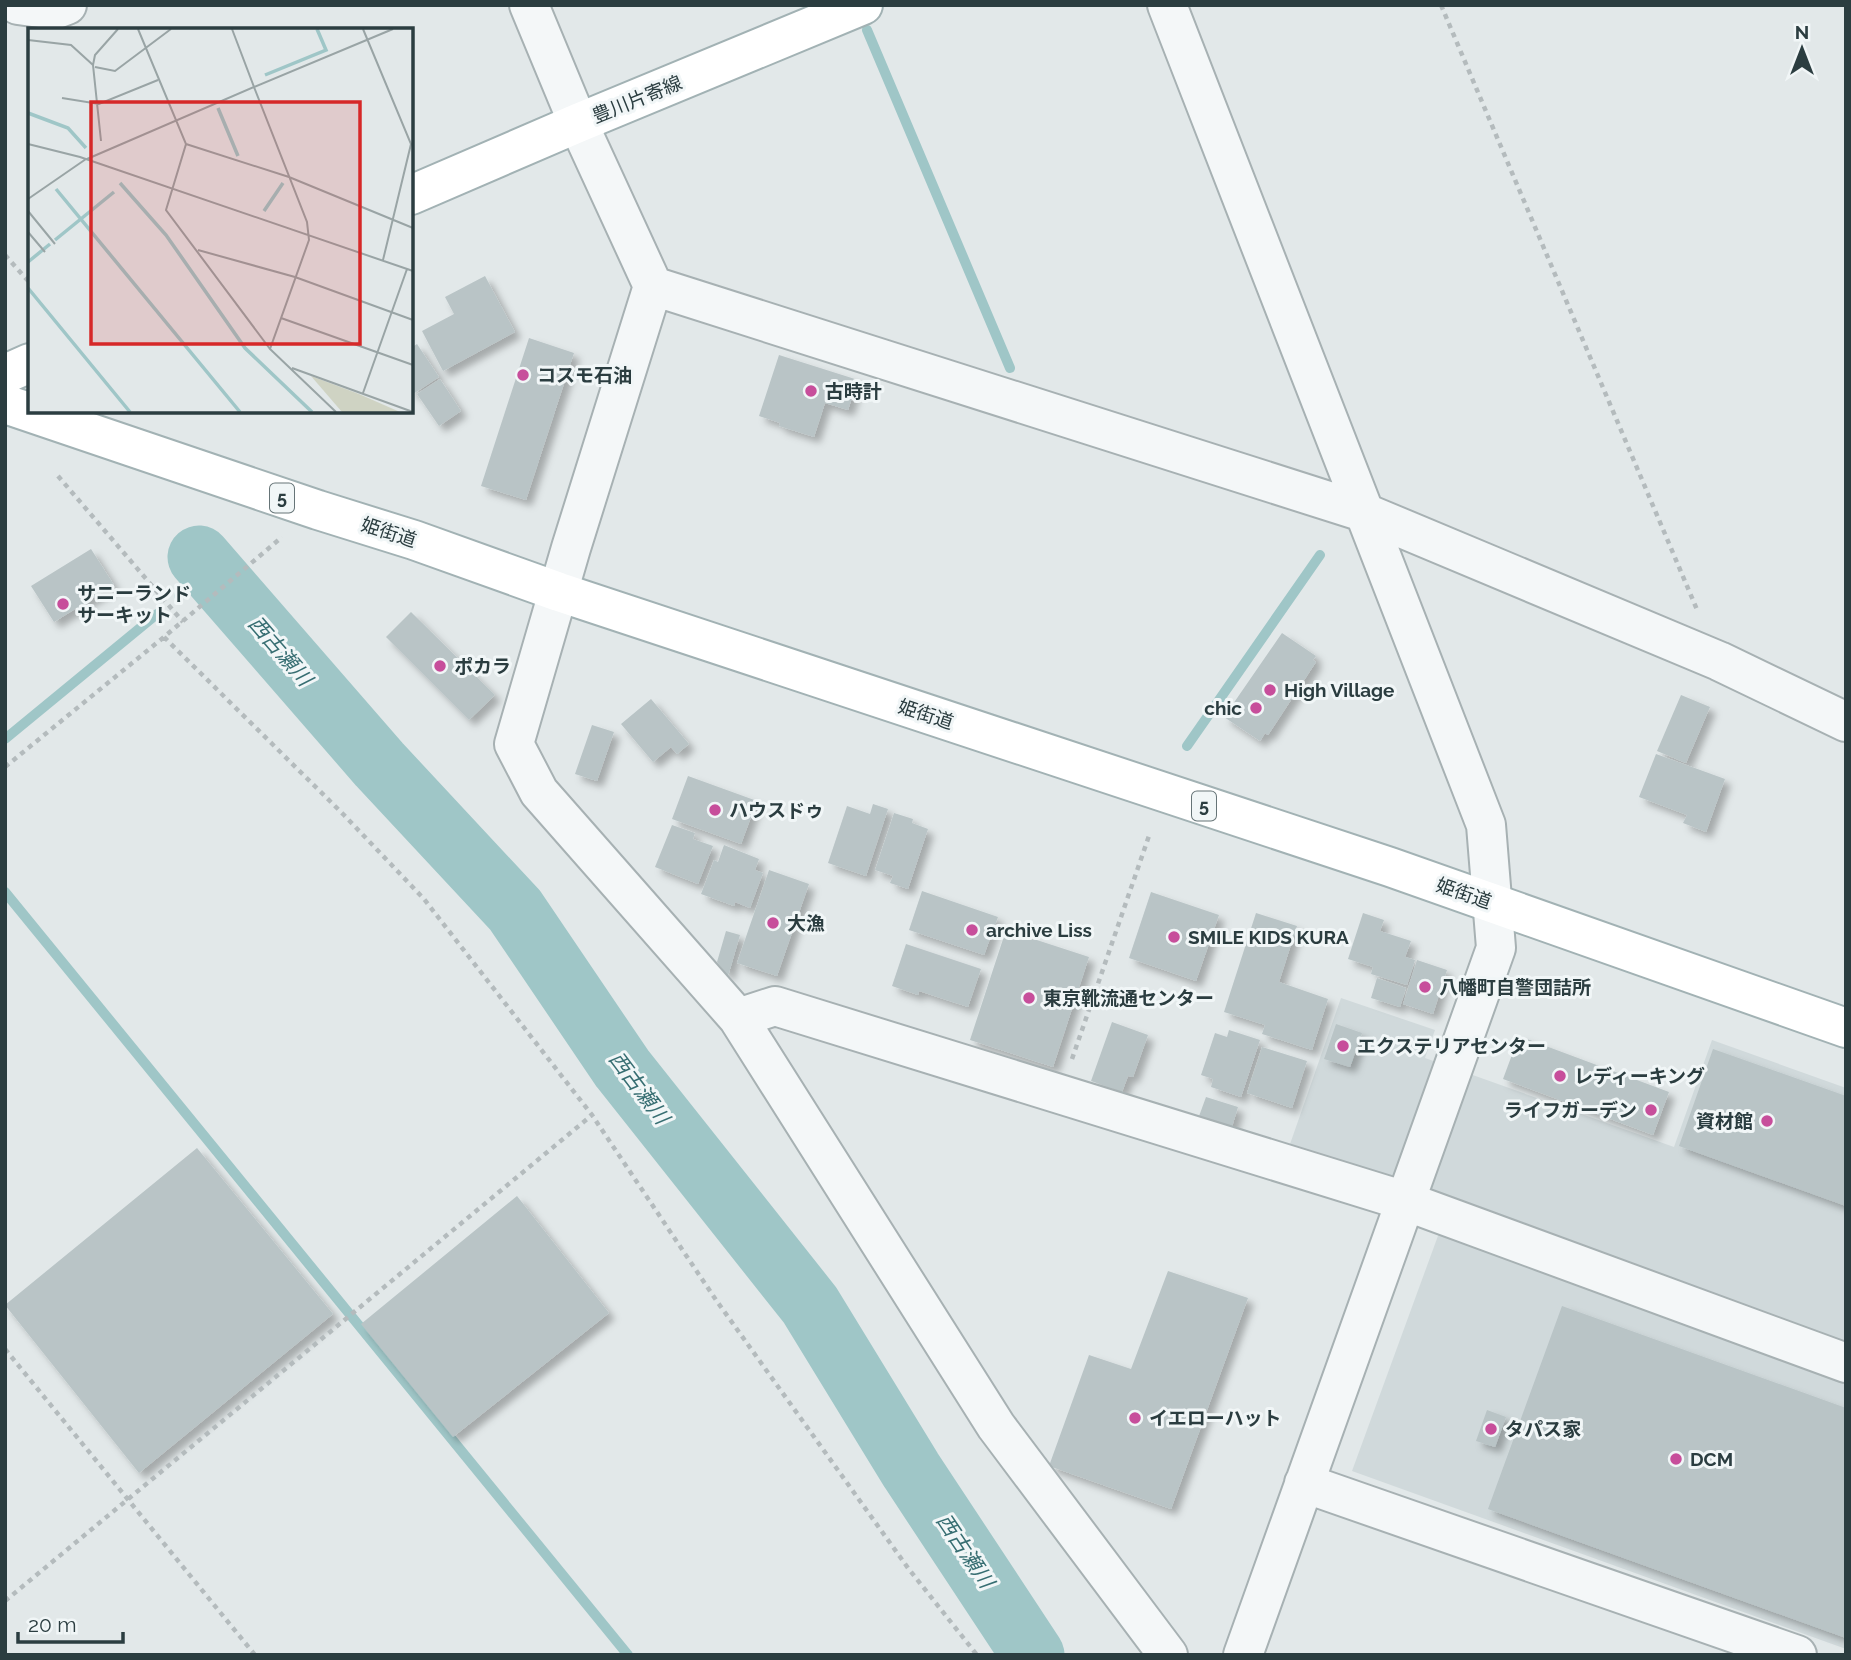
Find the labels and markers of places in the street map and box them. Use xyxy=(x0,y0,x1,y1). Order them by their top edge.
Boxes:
place label: コスモ石油 xyxy=(537,364,632,386)
marker: コスモ石油 xyxy=(515,367,531,383)
place label: 古時計 xyxy=(825,380,882,402)
marker: 古時計 xyxy=(803,383,819,399)
place label: サニーランド サーキット xyxy=(77,582,191,626)
marker: サニーランド サーキット xyxy=(55,596,71,612)
place label: ポカラ xyxy=(454,655,511,677)
marker: ポカラ xyxy=(432,658,448,674)
place label: High Village xyxy=(1284,679,1395,701)
marker: High Village xyxy=(1262,682,1278,698)
place label: chic xyxy=(1204,697,1242,719)
marker: chic xyxy=(1248,700,1264,716)
place label: ハウスドゥ xyxy=(729,799,824,821)
marker: ハウスドゥ xyxy=(707,802,723,818)
place label: 大漁 xyxy=(787,912,825,934)
marker: 大漁 xyxy=(765,915,781,931)
place label: archive Liss xyxy=(986,919,1092,941)
marker: archive Liss xyxy=(964,922,980,938)
place label: SMILE KIDS KURA xyxy=(1188,926,1349,948)
marker: SMILE KIDS KURA xyxy=(1166,929,1182,945)
place label: 八幡町自警団詰所 xyxy=(1439,976,1591,998)
marker: 八幡町自警団詰所 xyxy=(1417,979,1433,995)
place label: 東京靴流通センター xyxy=(1043,987,1214,1009)
marker: 東京靴流通センター xyxy=(1021,990,1037,1006)
place label: エクステリアセンター xyxy=(1357,1035,1546,1057)
marker: エクステリアセンター xyxy=(1335,1038,1351,1054)
place label: レディーキング xyxy=(1574,1065,1705,1087)
marker: レディーキング xyxy=(1552,1068,1568,1084)
place label: ライフガーデン xyxy=(1504,1099,1637,1121)
marker: ライフガーデン xyxy=(1643,1102,1659,1118)
place label: 資材館 xyxy=(1696,1110,1753,1132)
marker: 資材館 xyxy=(1759,1113,1775,1129)
place label: イエローハット xyxy=(1149,1407,1281,1429)
marker: イエローハット xyxy=(1127,1410,1143,1426)
place label: タパス家 xyxy=(1505,1418,1581,1440)
marker: タパス家 xyxy=(1483,1421,1499,1437)
place label: DCM xyxy=(1690,1448,1733,1470)
marker: DCM xyxy=(1668,1451,1684,1467)

